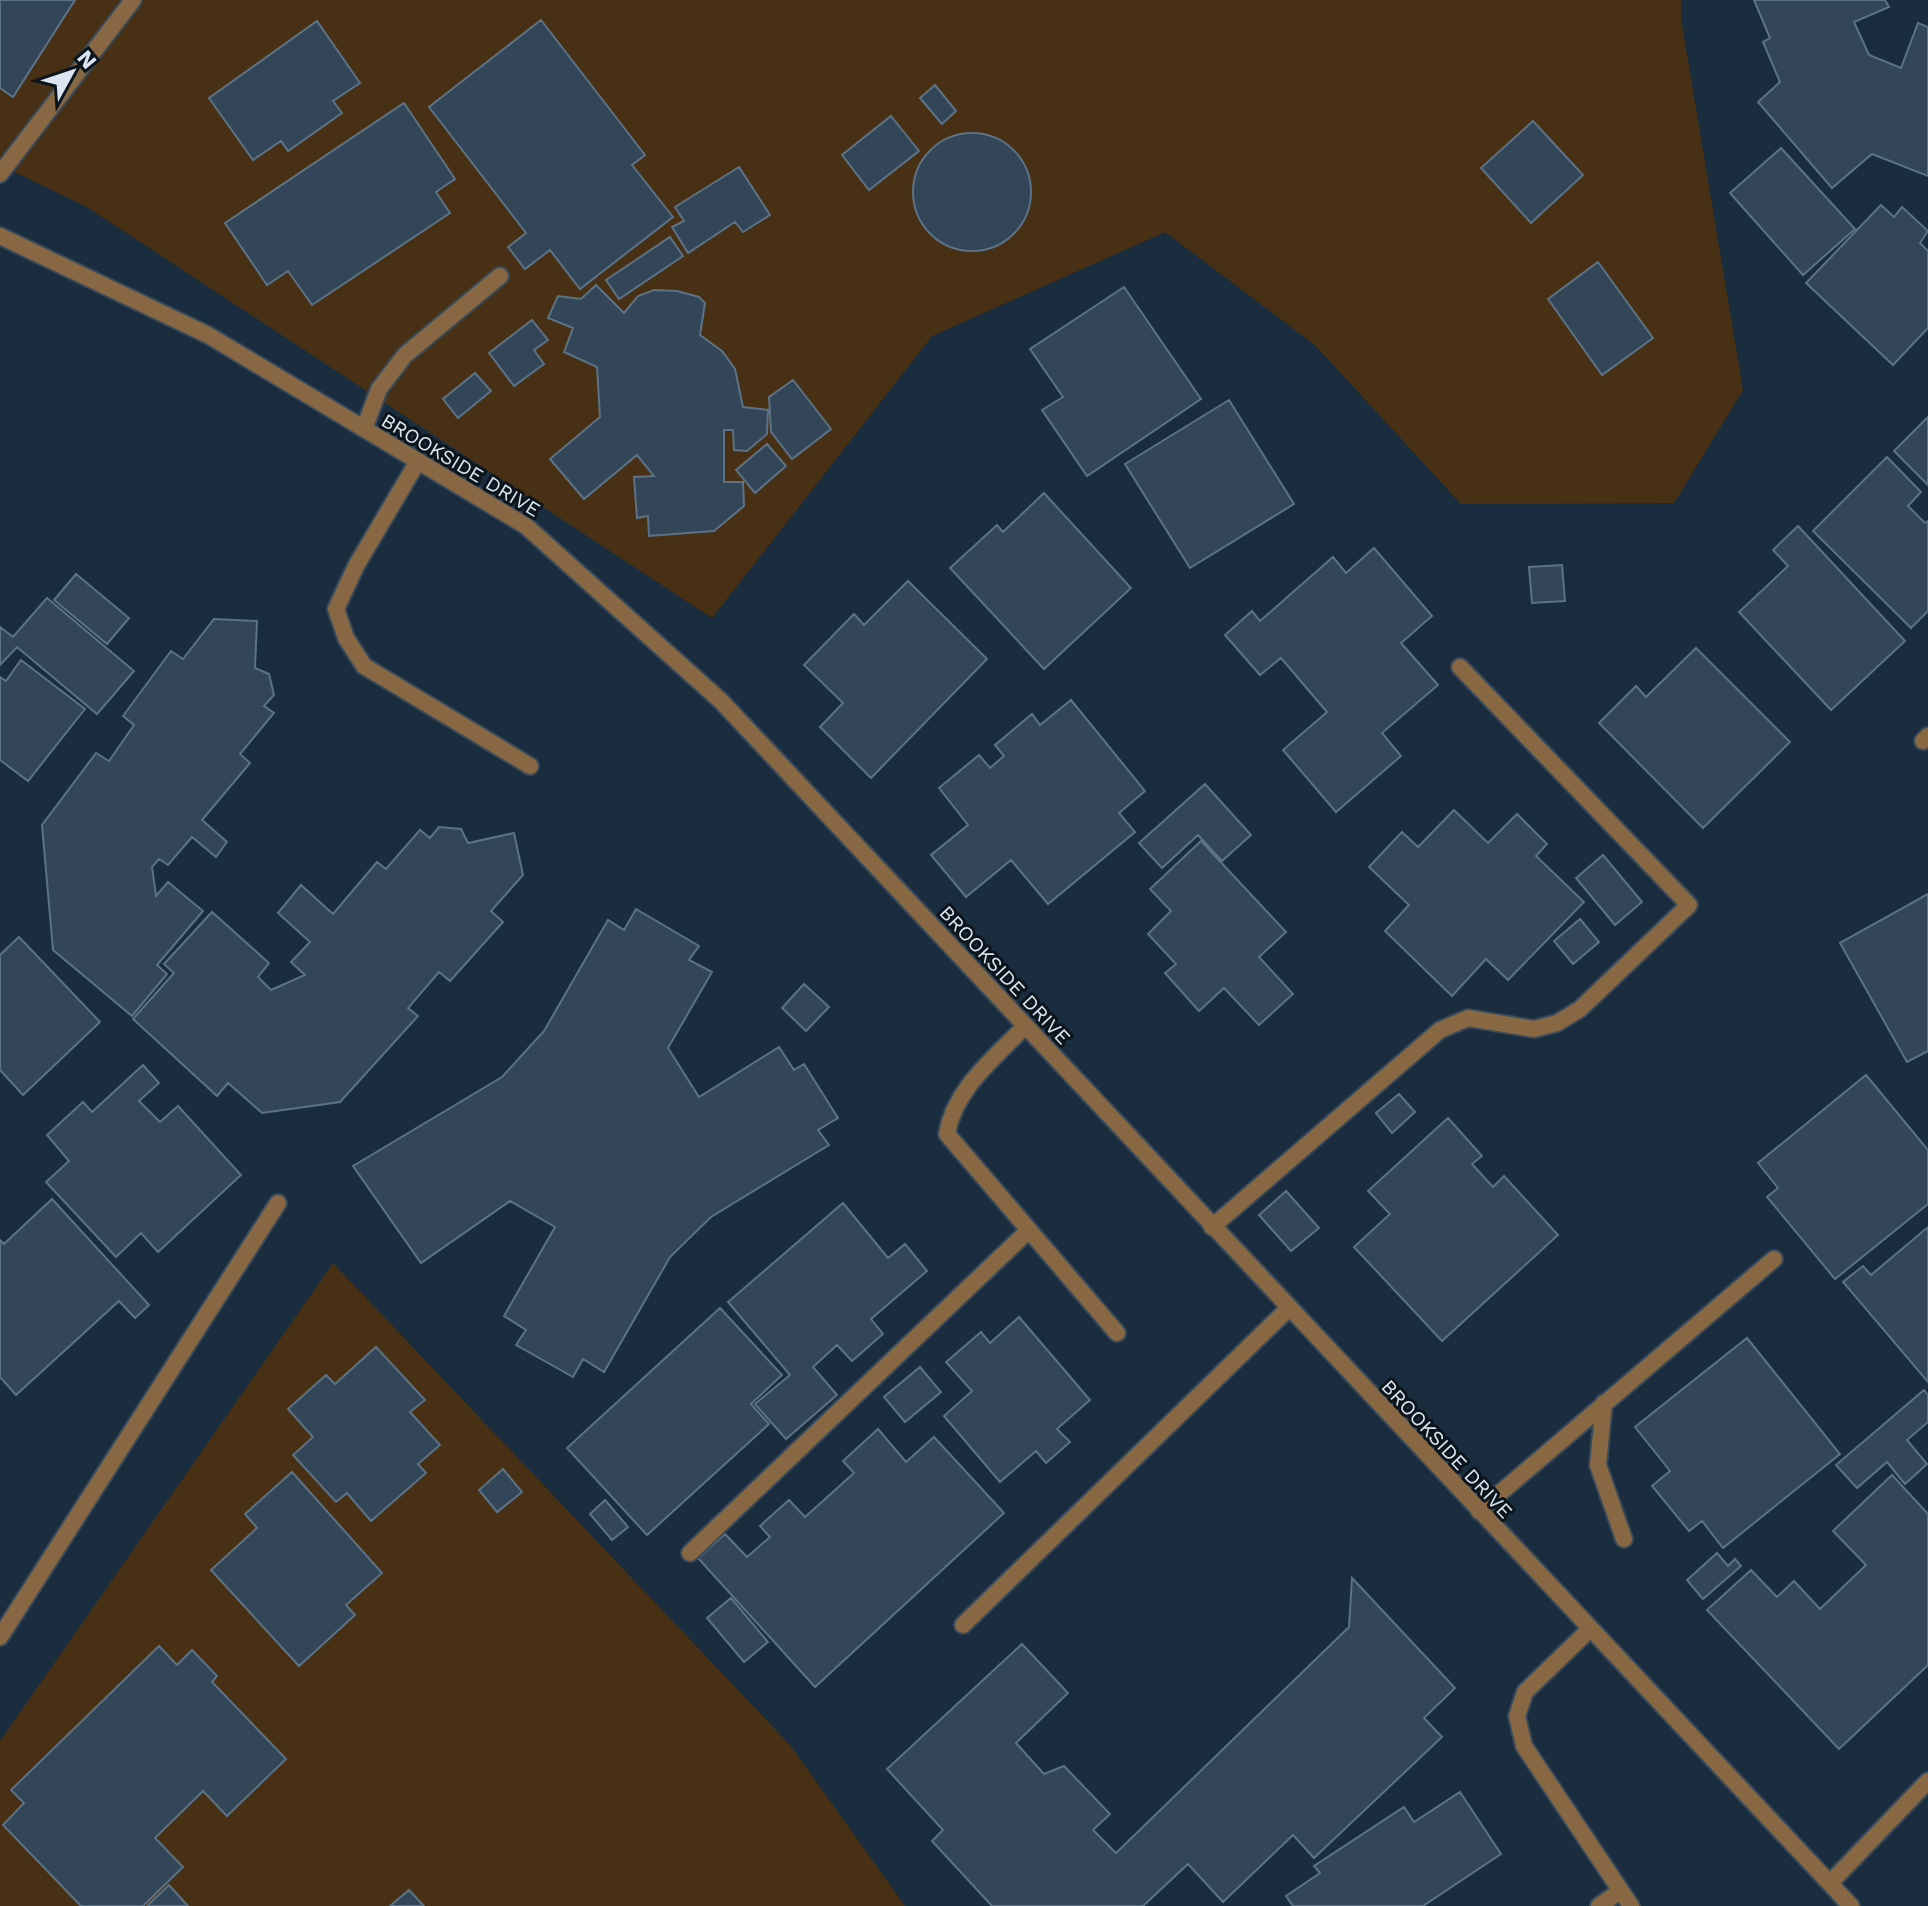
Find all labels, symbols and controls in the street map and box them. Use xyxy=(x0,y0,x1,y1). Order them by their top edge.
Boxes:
north arrow xyxy=(32,32,112,112)
text: N xyxy=(72,45,102,74)
street label: BROOKSIDE DRIVE xyxy=(377,408,545,522)
street label: BROOKSIDE DRIVE xyxy=(935,901,1075,1049)
street label: BROOKSIDE DRIVE xyxy=(1377,1375,1517,1523)

